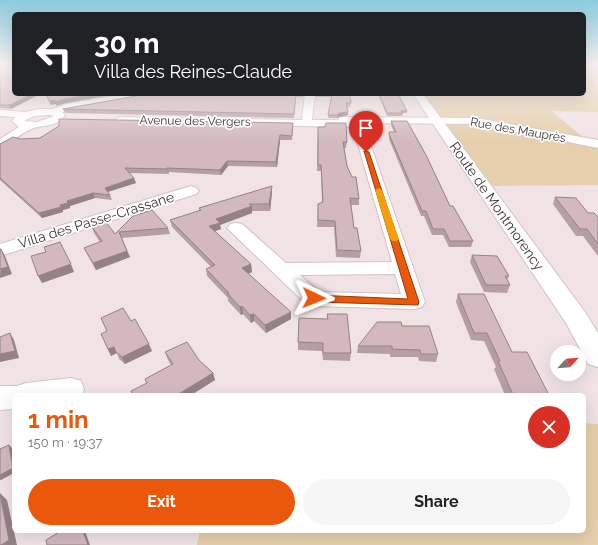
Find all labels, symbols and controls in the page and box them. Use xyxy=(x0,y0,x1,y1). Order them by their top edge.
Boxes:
text: 30 m xyxy=(94,27,160,60)
icon: left xyxy=(28,28,80,80)
text: Villa des Reines-Claude xyxy=(94,61,292,82)
pin xyxy=(349,111,383,152)
street label: Avenue des Vergers xyxy=(139,113,251,129)
street label: Rue des Mauprès xyxy=(469,115,567,145)
icon: arrive xyxy=(355,117,377,139)
street label: Route de Montmorency xyxy=(447,139,548,274)
street label: Villa des Passe-Crassane xyxy=(16,189,176,251)
position arrow xyxy=(293,277,335,319)
north arrow xyxy=(550,345,586,381)
map controls xyxy=(550,345,586,381)
text: 1 min xyxy=(28,405,89,434)
button: close xyxy=(528,406,570,448)
text: 150 m · 19:37 xyxy=(28,435,102,450)
button: Exit xyxy=(28,479,295,525)
button: Share xyxy=(303,479,570,525)

